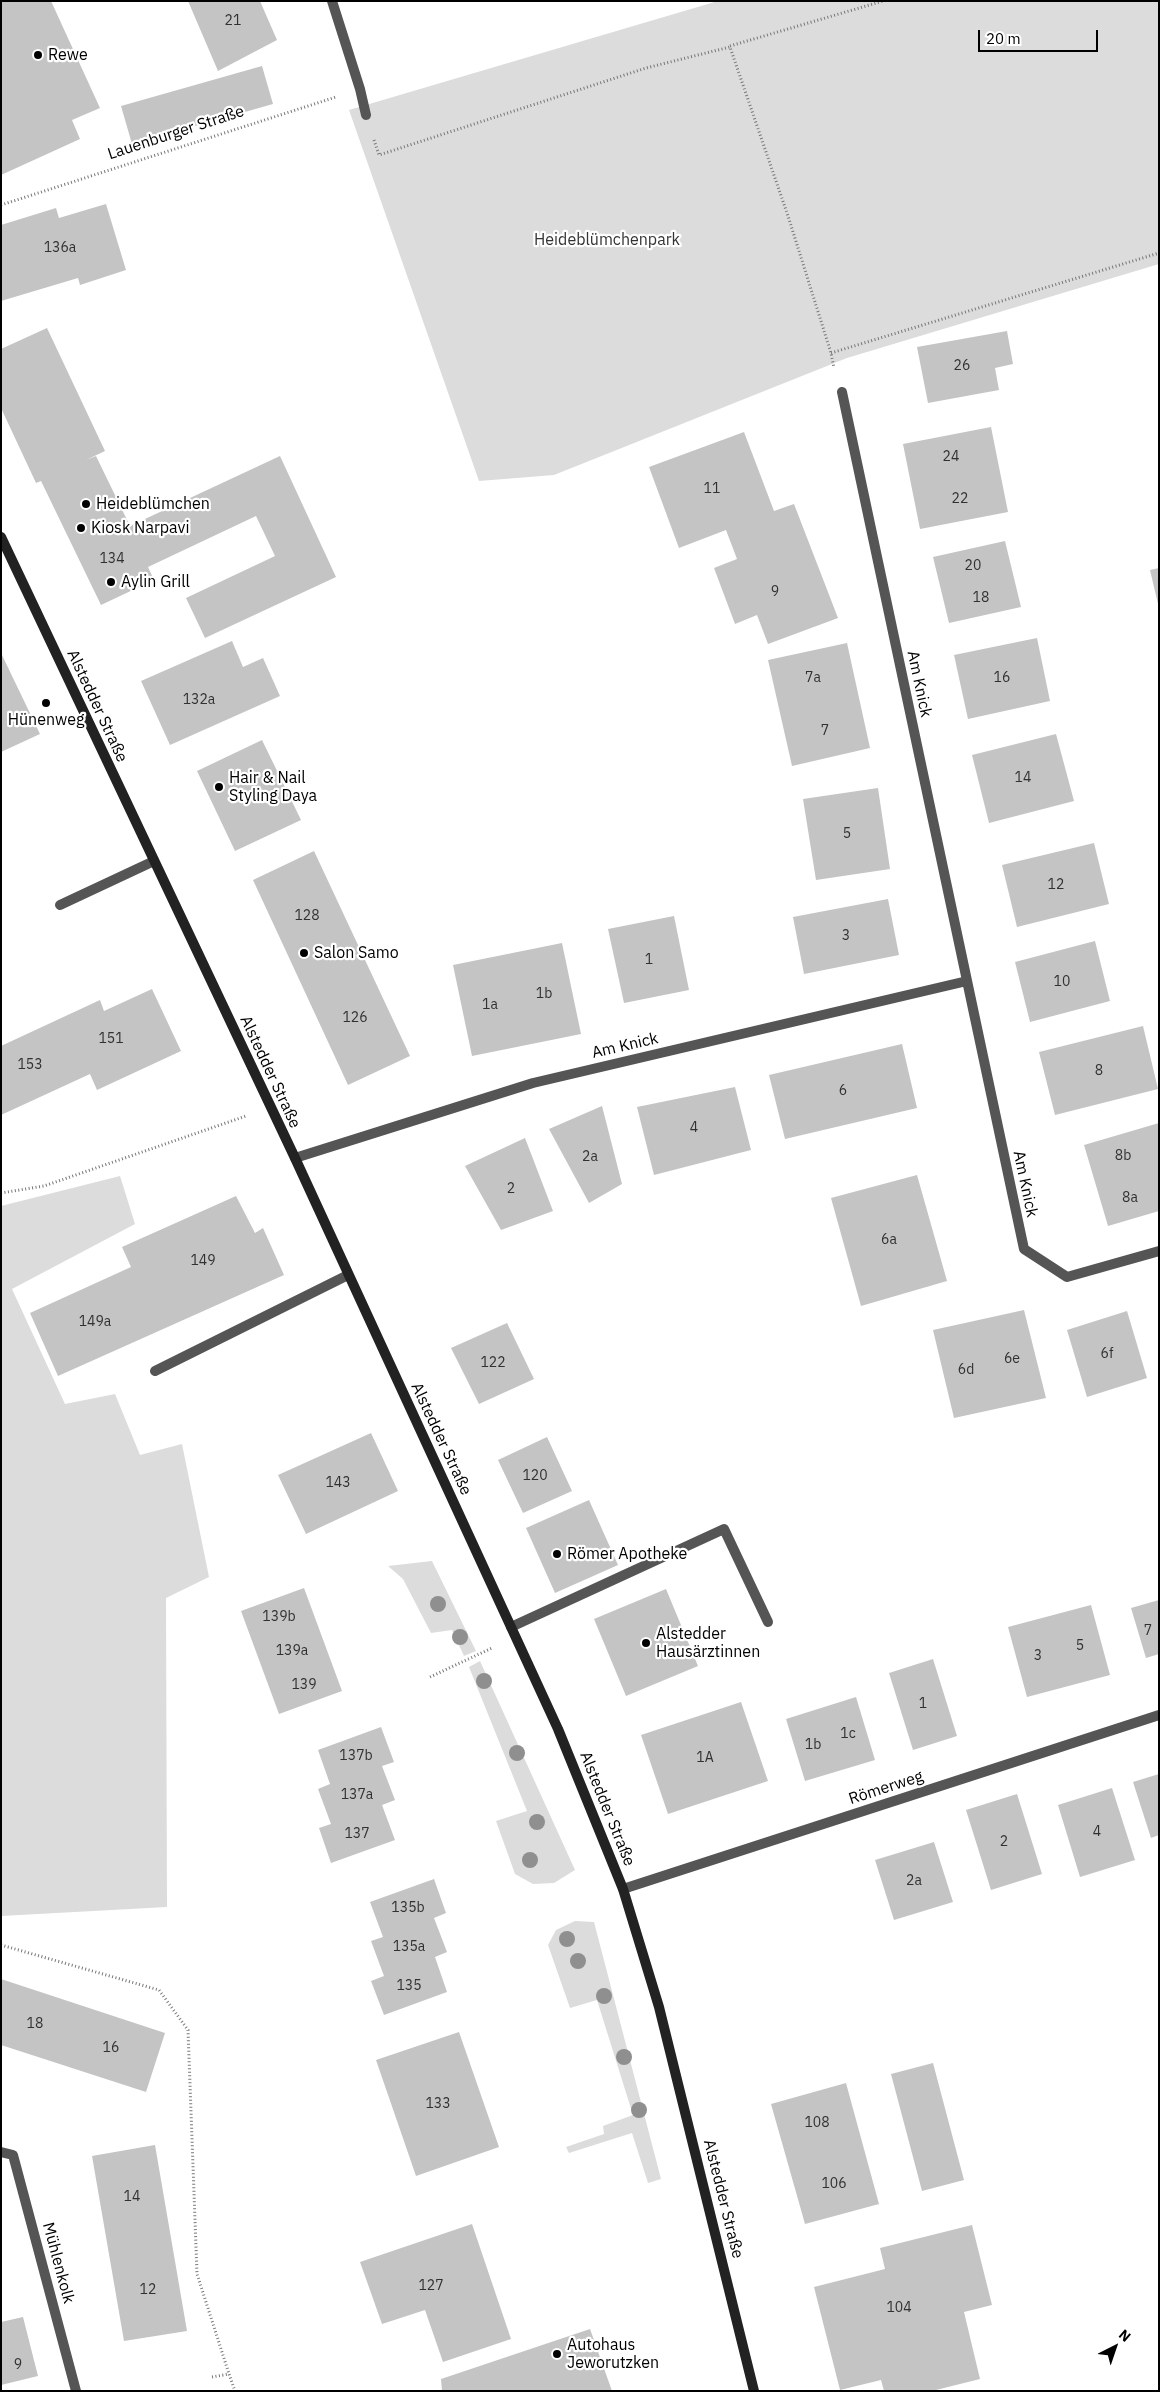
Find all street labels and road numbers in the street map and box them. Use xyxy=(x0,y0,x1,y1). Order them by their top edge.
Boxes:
street label: Lauenburger Straße xyxy=(105,102,247,164)
street label: Alstedder Straße xyxy=(63,647,131,765)
street label: Am Knick xyxy=(903,649,935,719)
street label: Alstedder Straße xyxy=(236,1013,304,1131)
street label: Am Knick xyxy=(590,1029,660,1063)
street label: Am Knick xyxy=(1009,1149,1041,1219)
street label: Alstedder Straße xyxy=(407,1380,475,1498)
street label: Alstedder Straße xyxy=(575,1749,639,1869)
street label: Römerweg xyxy=(846,1767,926,1809)
street label: Alstedder Straße xyxy=(699,2138,747,2260)
street label: Mühlenkolk xyxy=(38,2220,78,2306)

